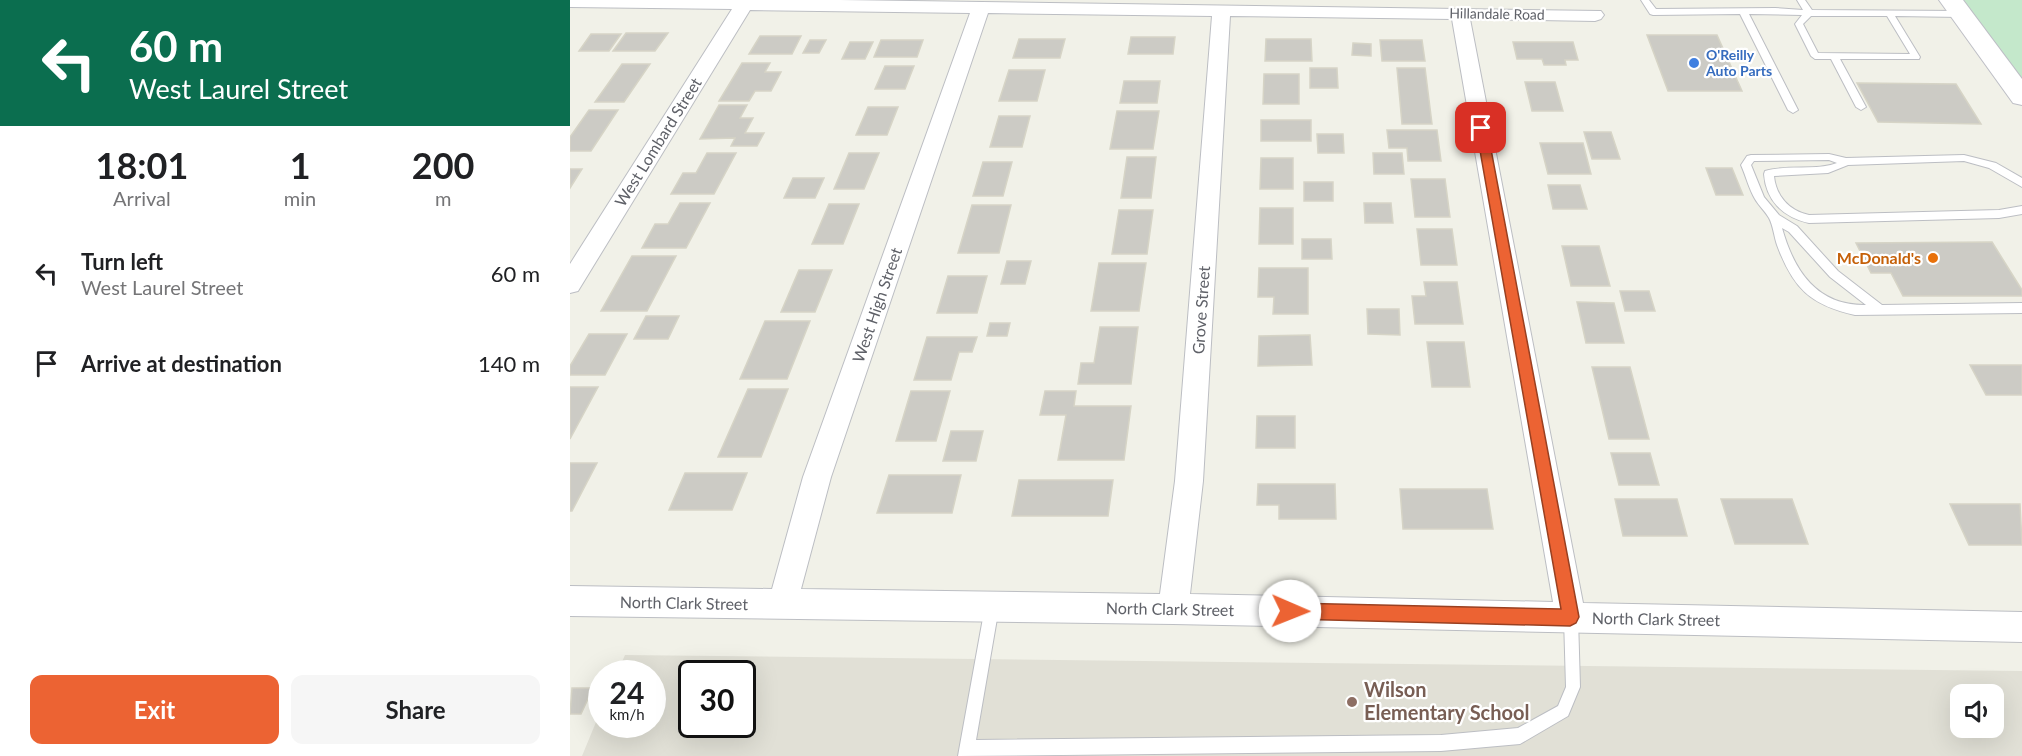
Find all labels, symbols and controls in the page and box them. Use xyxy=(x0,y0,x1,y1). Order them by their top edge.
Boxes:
street label: Hillandale Road xyxy=(1449,4,1545,23)
text: 60 m xyxy=(129,21,223,71)
icon: left xyxy=(30,24,108,102)
place label: O'Reilly Auto Parts xyxy=(1705,46,1772,79)
marker: O'Reilly Auto Parts xyxy=(1687,56,1701,70)
text: West Laurel Street xyxy=(129,72,348,105)
street label: West Lombard Street xyxy=(610,74,705,210)
pin xyxy=(1455,102,1506,153)
icon: arrive xyxy=(1464,111,1497,144)
text: 18:01 xyxy=(96,143,188,187)
text: 1 xyxy=(290,143,311,187)
text: 200 xyxy=(412,143,474,187)
text: Arrival xyxy=(113,186,171,210)
text: min xyxy=(284,186,316,210)
text: m xyxy=(435,186,451,210)
street label: West High Street xyxy=(848,245,905,365)
text: Turn left xyxy=(81,248,163,275)
place label: McDonald's xyxy=(1837,248,1921,267)
marker: McDonald's xyxy=(1926,251,1940,265)
icon: left xyxy=(30,257,63,290)
text: 60 m xyxy=(491,260,540,287)
street label: Grove Street xyxy=(1188,265,1213,355)
text: West Laurel Street xyxy=(81,275,243,299)
icon: arrive xyxy=(30,347,63,380)
text: Arrive at destination xyxy=(81,350,282,377)
text: 140 m xyxy=(478,350,540,377)
position arrow xyxy=(1258,579,1322,643)
street label: North Clark Street xyxy=(620,592,749,613)
street label: North Clark Street xyxy=(1106,598,1235,619)
street label: North Clark Street xyxy=(1592,608,1721,629)
speed limit sign: 30 xyxy=(678,660,756,738)
text: 24 xyxy=(610,674,644,710)
button: Exit xyxy=(30,675,279,744)
button: Share xyxy=(291,675,540,744)
place label: Wilson Elementary School xyxy=(1364,677,1529,724)
map controls xyxy=(1950,684,2004,738)
button: sound xyxy=(1950,684,2004,738)
marker: Wilson Elementary School xyxy=(1345,695,1359,709)
text: km/h xyxy=(609,705,645,723)

